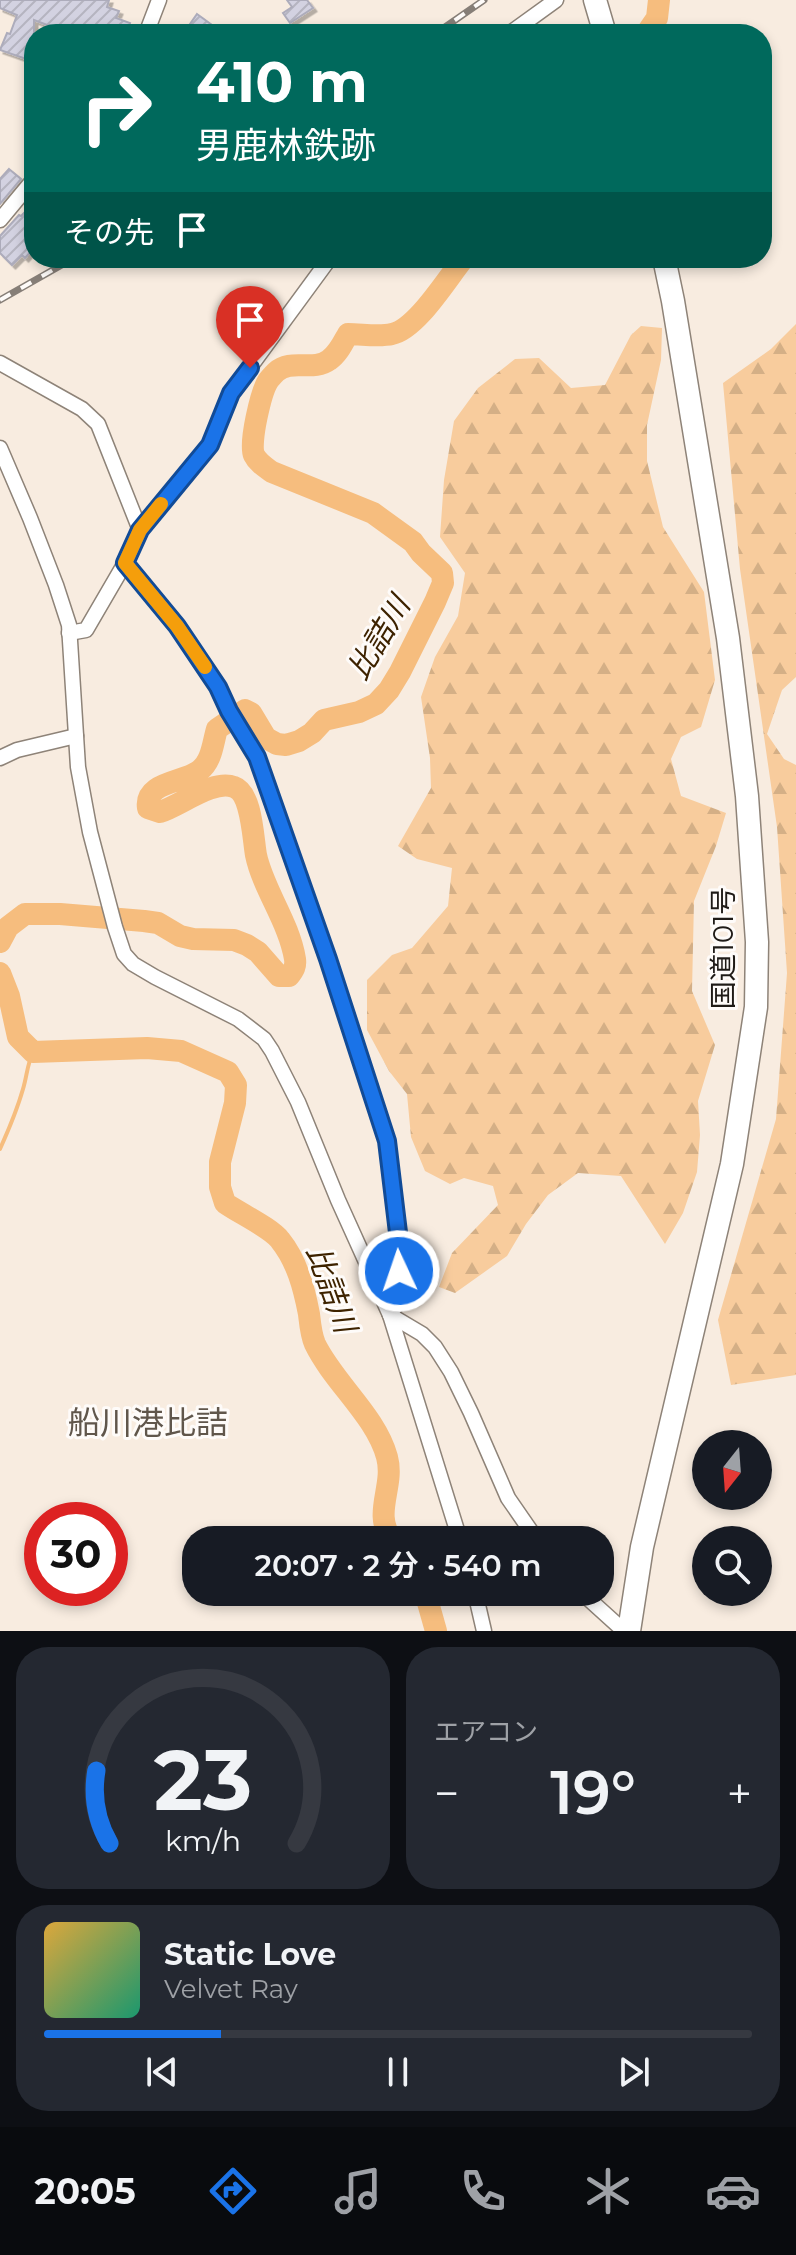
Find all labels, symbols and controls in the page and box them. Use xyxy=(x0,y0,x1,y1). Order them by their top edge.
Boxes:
text: 410 m xyxy=(196,48,368,116)
icon: right xyxy=(64,56,168,160)
text: 男鹿林鉄跡 xyxy=(196,123,376,167)
icon: arrive xyxy=(170,208,214,252)
text: その先 xyxy=(64,214,154,251)
pin xyxy=(216,286,284,368)
icon: arrive xyxy=(228,298,272,342)
water label: 比詰川 xyxy=(340,587,419,686)
street label: 国道101号 xyxy=(706,887,740,1009)
position arrow xyxy=(357,1229,441,1313)
water label: 比詰川 xyxy=(299,1240,365,1340)
district label: 船川港比詰 xyxy=(68,1403,228,1442)
north arrow xyxy=(692,1430,772,1510)
map controls xyxy=(692,1430,772,1606)
speed limit sign: 30 xyxy=(24,1502,128,1606)
button: search xyxy=(692,1526,772,1606)
text: 20:07 · 2 分 · 540 m xyxy=(254,1547,542,1584)
text: エアコン xyxy=(434,1716,538,1748)
text: 23 xyxy=(154,1729,252,1831)
text: 19° xyxy=(550,1756,636,1829)
text: − xyxy=(434,1766,459,1820)
text: + xyxy=(727,1766,752,1820)
text: km/h xyxy=(165,1823,241,1858)
text: Static Love xyxy=(164,1936,336,1973)
text: Velvet Ray xyxy=(164,1973,298,2005)
icon: previous xyxy=(140,2050,184,2094)
icon: pause xyxy=(376,2050,420,2094)
icon: next xyxy=(612,2050,656,2094)
icon: directions xyxy=(205,2163,261,2219)
icon: music xyxy=(330,2163,386,2219)
icon: phone xyxy=(455,2163,511,2219)
icon: climate xyxy=(580,2163,636,2219)
icon: car xyxy=(705,2163,761,2219)
text: 20:05 xyxy=(35,2169,136,2213)

